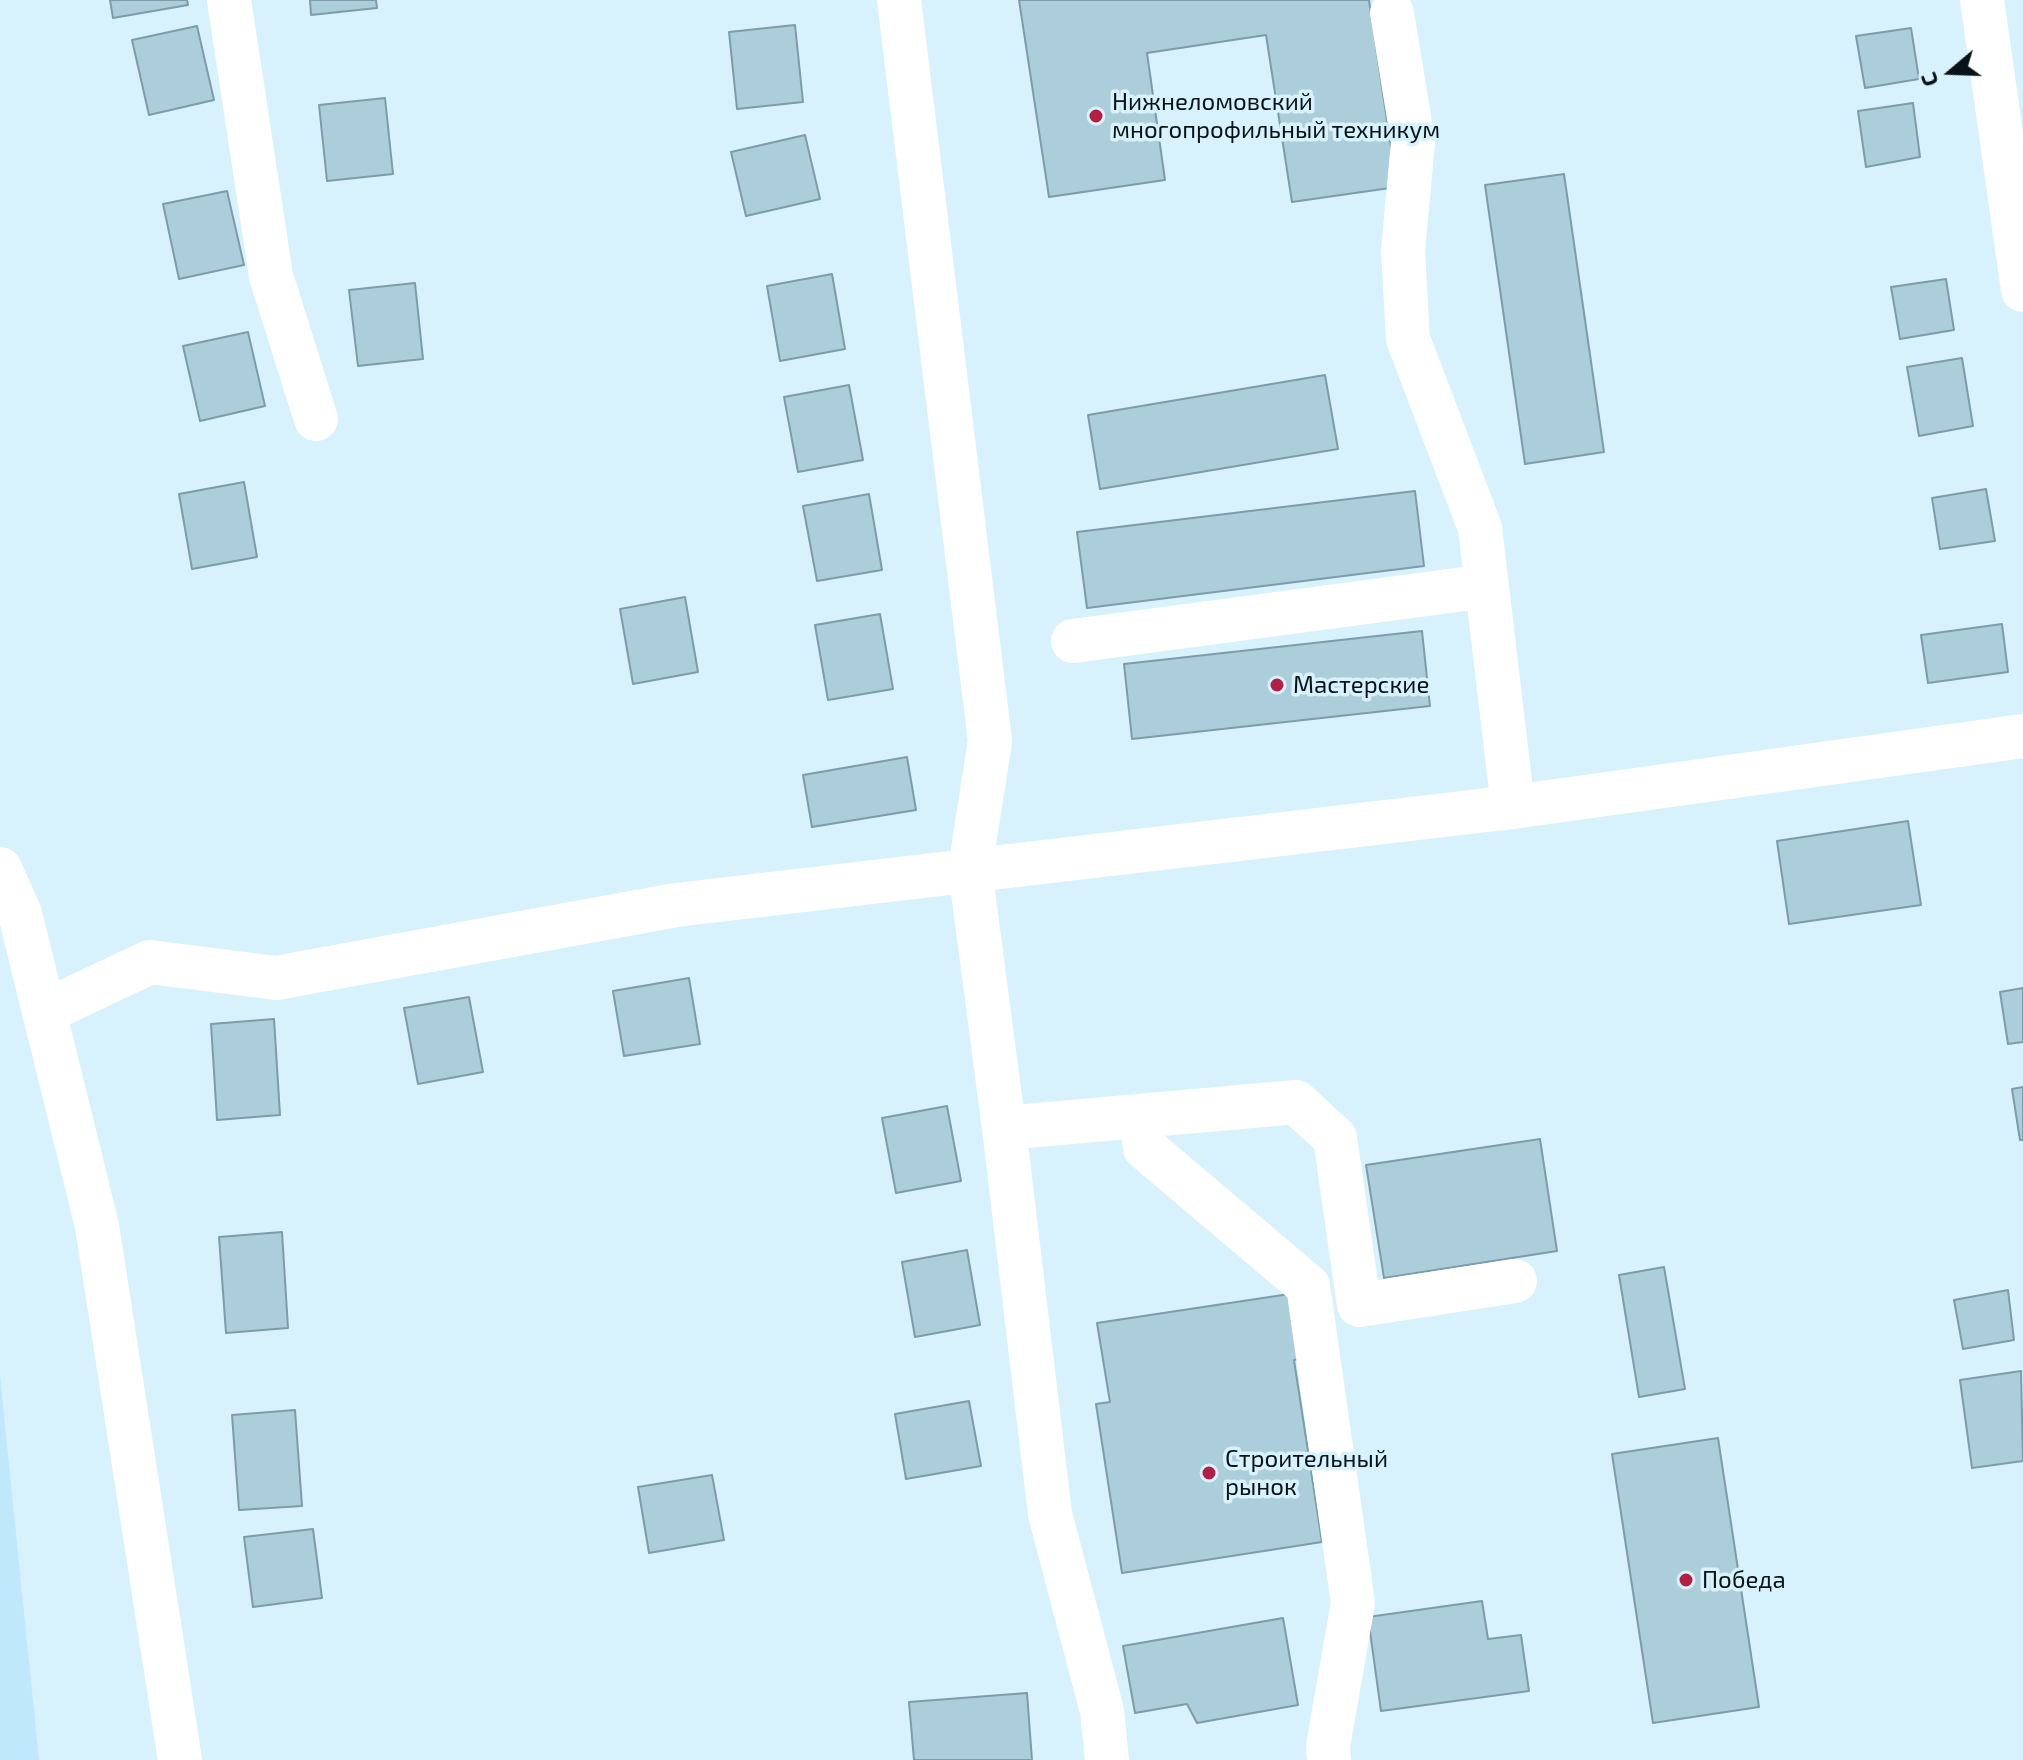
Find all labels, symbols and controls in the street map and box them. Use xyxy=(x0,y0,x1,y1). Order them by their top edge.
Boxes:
north arrow xyxy=(1911,32,1991,112)
text: С xyxy=(1914,69,1943,90)
place label: Нижнеломовский многопрофильный техникум xyxy=(1112,88,1440,144)
marker: Нижнеломовский многопрофильный техникум xyxy=(1087,107,1105,125)
place label: Мастерские xyxy=(1293,671,1429,699)
marker: Мастерские xyxy=(1268,676,1286,694)
place label: Строительный рынок xyxy=(1225,1445,1388,1501)
marker: Строительный рынок xyxy=(1200,1464,1218,1482)
place label: Победа xyxy=(1702,1566,1786,1594)
marker: Победа xyxy=(1677,1571,1695,1589)

